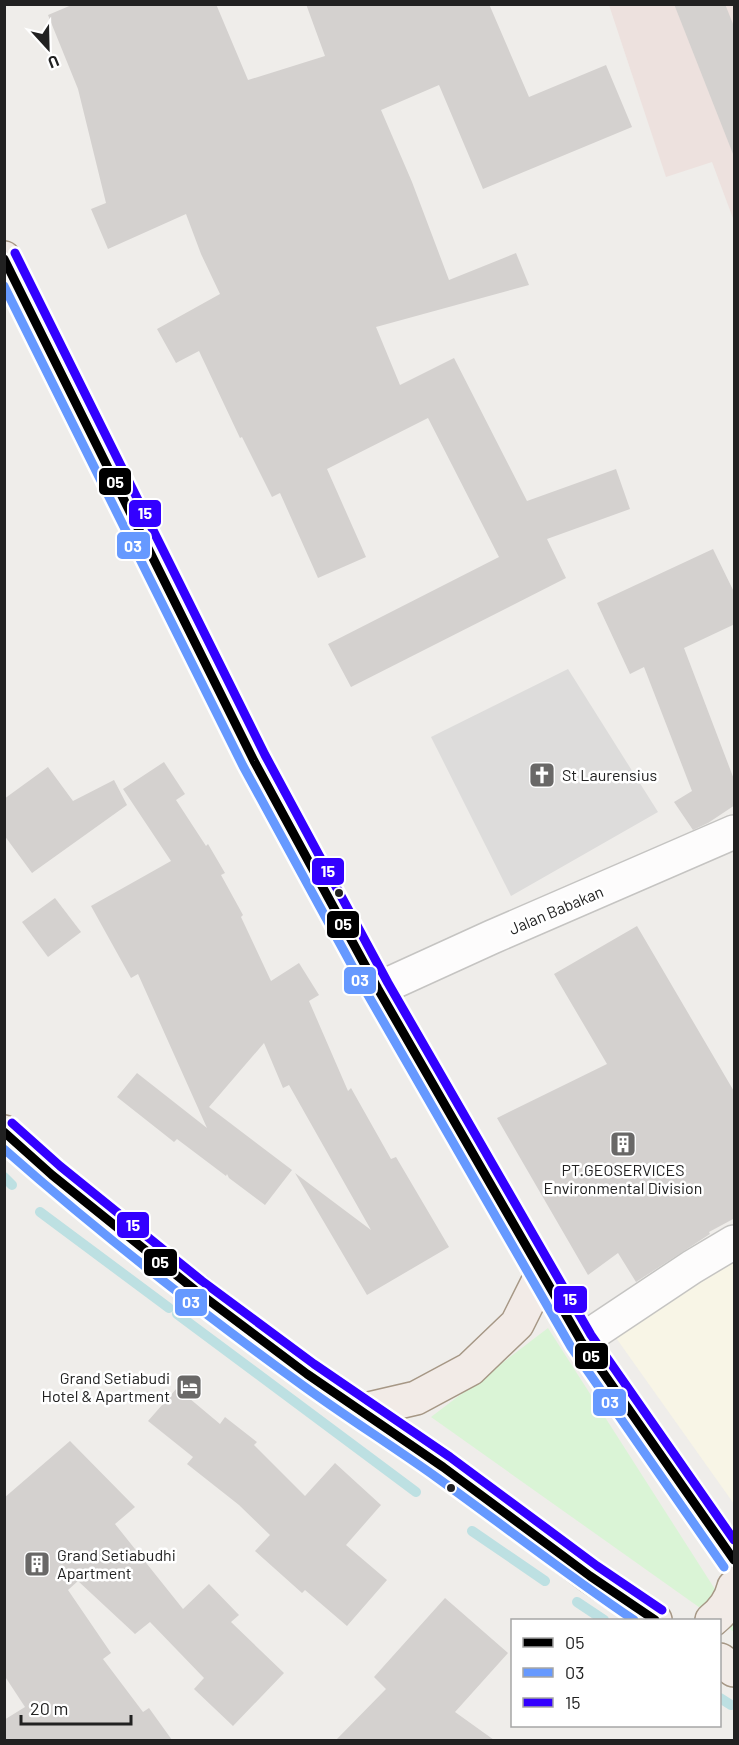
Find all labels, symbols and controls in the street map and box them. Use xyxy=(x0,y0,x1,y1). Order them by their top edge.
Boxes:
north arrow xyxy=(18,18,78,78)
text: U xyxy=(46,52,62,73)
line badge: 05 xyxy=(98,467,132,496)
text: 05 xyxy=(106,472,124,491)
line badge: 15 xyxy=(128,499,162,528)
text: 15 xyxy=(138,503,153,522)
line badge: 03 xyxy=(116,531,151,560)
text: 03 xyxy=(124,536,142,555)
church icon: St Laurensius xyxy=(527,760,557,790)
place label: St Laurensius xyxy=(562,765,657,784)
line badge: 15 xyxy=(311,857,345,886)
text: 15 xyxy=(321,861,336,880)
street label: Jalan Babakan xyxy=(506,881,606,938)
unlabelled marker xyxy=(333,887,345,899)
line badge: 05 xyxy=(326,910,360,939)
text: 05 xyxy=(334,914,352,933)
line badge: 03 xyxy=(343,966,377,995)
text: 03 xyxy=(351,970,369,989)
building icon: PT.GEOSERVICES Environmental Division xyxy=(608,1129,638,1159)
place label: PT.GEOSERVICES Environmental Division xyxy=(544,1160,702,1197)
line badge: 15 xyxy=(116,1211,150,1239)
text: 15 xyxy=(126,1215,141,1234)
line badge: 05 xyxy=(143,1248,178,1277)
text: 05 xyxy=(151,1252,169,1271)
line badge: 15 xyxy=(553,1285,588,1314)
line badge: 03 xyxy=(174,1288,208,1317)
text: 15 xyxy=(563,1289,578,1308)
text: 03 xyxy=(182,1292,200,1311)
line badge: 05 xyxy=(574,1342,609,1370)
text: 05 xyxy=(582,1346,600,1365)
place label: Grand Setiabudi Hotel & Apartment xyxy=(42,1368,170,1405)
hotel icon: Grand Setiabudi Hotel & Apartment xyxy=(174,1372,204,1402)
line badge: 03 xyxy=(592,1388,627,1417)
text: 03 xyxy=(601,1392,619,1411)
unlabelled marker xyxy=(445,1482,457,1494)
place label: Grand Setiabudhi Apartment xyxy=(57,1545,176,1582)
building icon: Grand Setiabudhi Apartment xyxy=(22,1549,52,1579)
legend xyxy=(511,1619,721,1727)
text: 05 xyxy=(565,1631,584,1653)
text: 03 xyxy=(565,1661,584,1683)
scale bar xyxy=(21,1688,130,1726)
text: 15 xyxy=(565,1691,581,1713)
text: 20 m xyxy=(30,1697,68,1719)

